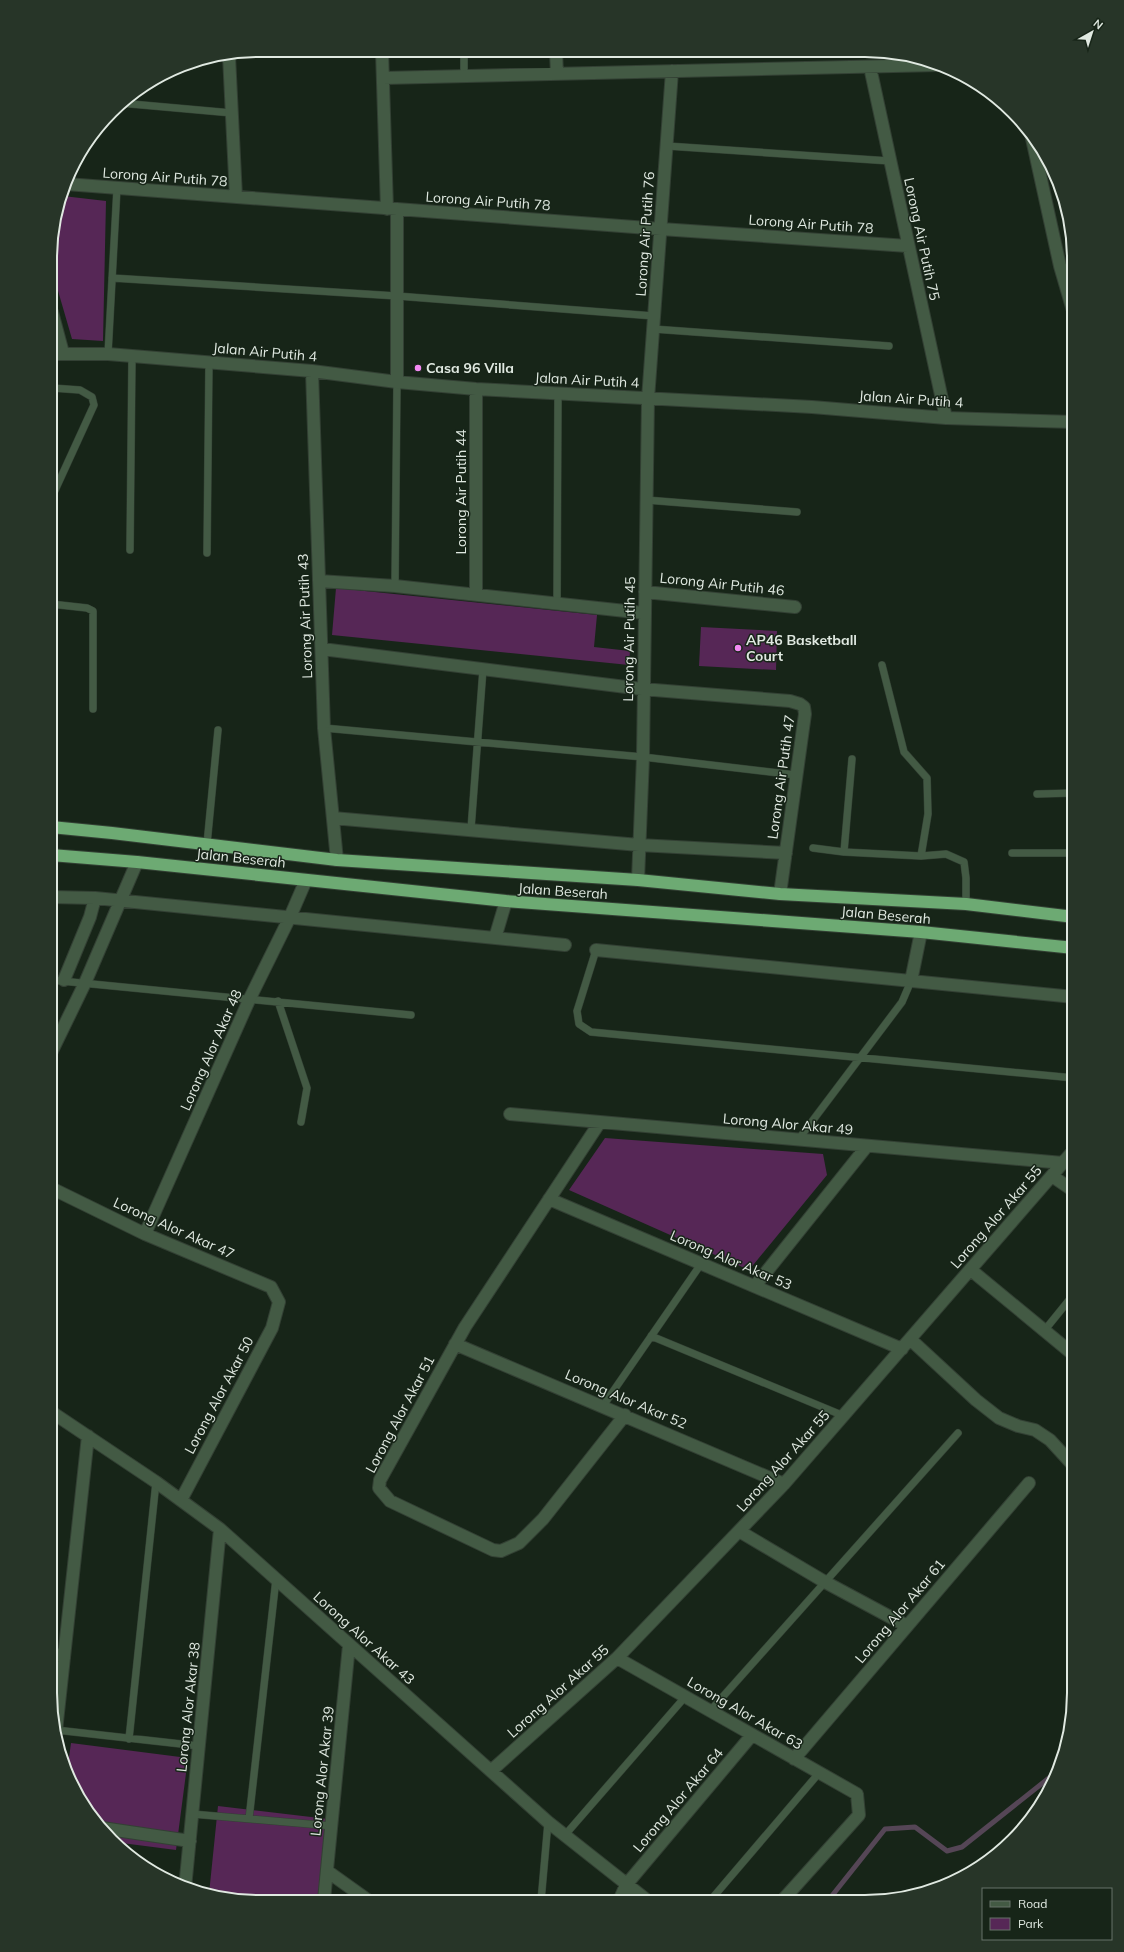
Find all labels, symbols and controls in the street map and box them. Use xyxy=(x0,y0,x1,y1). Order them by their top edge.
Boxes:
north arrow xyxy=(1072,12,1112,52)
text: N xyxy=(1091,16,1106,32)
street label: Lorong Air Putih 78 xyxy=(102,164,228,190)
street label: Lorong Air Putih 76 xyxy=(632,171,658,297)
street label: Lorong Air Putih 75 xyxy=(900,176,944,302)
street label: Lorong Air Putih 78 xyxy=(425,188,551,214)
street label: Lorong Air Putih 78 xyxy=(748,211,874,237)
street label: Jalan Air Putih 4 xyxy=(212,338,318,366)
place label: Casa 96 Villa xyxy=(426,359,514,377)
marker: Casa 96 Villa xyxy=(413,363,423,373)
street label: Jalan Air Putih 4 xyxy=(534,368,640,392)
street label: Jalan Air Putih 4 xyxy=(858,386,964,412)
street label: Lorong Air Putih 44 xyxy=(452,429,470,555)
street label: Lorong Air Putih 43 xyxy=(294,553,316,679)
street label: Lorong Air Putih 46 xyxy=(659,569,785,599)
street label: Lorong Air Putih 45 xyxy=(619,576,639,702)
place label: AP46 Basketball Court xyxy=(746,631,857,665)
marker: AP46 Basketball Court xyxy=(733,643,743,653)
street label: Lorong Air Putih 47 xyxy=(763,714,799,840)
street label: Jalan Beserah xyxy=(195,844,287,872)
street label: Jalan Beserah xyxy=(518,879,608,903)
street label: Jalan Beserah xyxy=(840,902,932,928)
street label: Lorong Alor Akar 48 xyxy=(176,987,246,1113)
street label: Lorong Alor Akar 49 xyxy=(722,1109,854,1139)
street label: Lorong Alor Akar 55 xyxy=(946,1162,1046,1272)
street label: Lorong Alor Akar 47 xyxy=(111,1193,237,1263)
street label: Lorong Alor Akar 53 xyxy=(667,1226,795,1294)
street label: Lorong Alor Akar 50 xyxy=(180,1333,258,1457)
street label: Lorong Alor Akar 51 xyxy=(361,1352,439,1476)
street label: Lorong Alor Akar 52 xyxy=(562,1365,690,1433)
street label: Lorong Alor Akar 55 xyxy=(733,1406,833,1516)
street label: Lorong Alor Akar 61 xyxy=(851,1555,949,1667)
street label: Lorong Alor Akar 43 xyxy=(309,1588,419,1688)
street label: Lorong Alor Akar 38 xyxy=(172,1641,204,1773)
street label: Lorong Alor Akar 55 xyxy=(503,1641,613,1741)
street label: Lorong Alor Akar 63 xyxy=(684,1673,806,1753)
street label: Lorong Alor Akar 39 xyxy=(306,1705,338,1837)
street label: Lorong Alor Akar 64 xyxy=(629,1744,727,1856)
legend xyxy=(982,1888,1112,1940)
text: Road xyxy=(1018,1896,1047,1911)
text: Park xyxy=(1018,1916,1044,1931)

